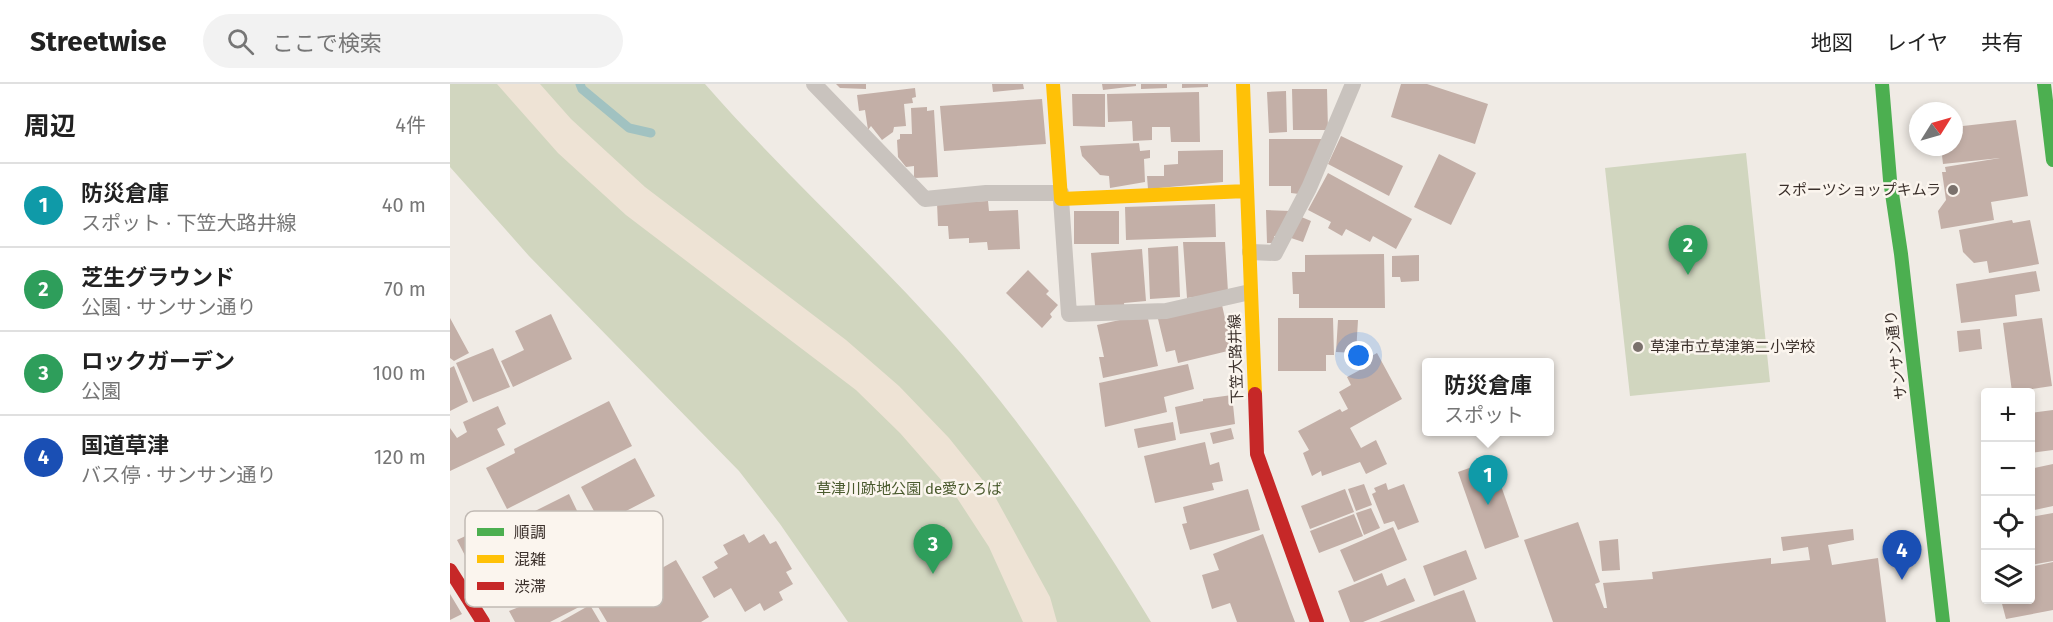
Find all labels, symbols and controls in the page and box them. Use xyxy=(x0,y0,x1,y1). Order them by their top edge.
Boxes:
search box xyxy=(203,14,623,68)
text: Streetwise xyxy=(30,25,167,58)
icon: search xyxy=(224,25,257,58)
text: ここで検索 xyxy=(272,30,382,57)
text: 地図 xyxy=(1811,30,1853,56)
text: レイヤ xyxy=(1886,30,1948,56)
text: 共有 xyxy=(1981,30,2023,56)
north arrow xyxy=(1909,102,1963,156)
text: 周辺 xyxy=(24,111,76,142)
text: 4件 xyxy=(395,113,426,137)
text: 防災倉庫 xyxy=(81,180,169,207)
place label: スポーツショップキムラ xyxy=(1777,181,1941,199)
marker: スポーツショップキムラ xyxy=(1946,183,1960,197)
text: 1 xyxy=(39,193,48,217)
text: 40 m xyxy=(382,193,426,217)
text: スポット · 下笠大路井線 xyxy=(81,211,296,235)
pin: 2 xyxy=(1668,226,1708,275)
text: 芝生グラウンド xyxy=(81,264,235,291)
text: 2 xyxy=(38,277,49,301)
text: 70 m xyxy=(384,277,426,301)
text: 公園 · サンサン通り xyxy=(81,295,256,319)
street label: サンサン通り xyxy=(1882,309,1910,401)
street label: 下笠大路井線 xyxy=(1225,314,1247,404)
place label: 草津市立草津第二小学校 xyxy=(1650,338,1815,356)
marker: 草津市立草津第二小学校 xyxy=(1631,340,1645,354)
your location xyxy=(1344,341,1373,370)
text: ロックガーデン xyxy=(81,348,235,375)
popup xyxy=(1422,358,1554,436)
text: 3 xyxy=(38,361,49,385)
text: 100 m xyxy=(373,361,426,385)
text: 防災倉庫 xyxy=(1444,372,1532,399)
text: 公園 xyxy=(81,379,121,403)
map controls xyxy=(1981,388,2035,604)
button: + xyxy=(1981,388,2035,442)
text: スポット xyxy=(1444,403,1524,427)
text: 国道草津 xyxy=(81,432,169,459)
button: − xyxy=(1981,442,2035,496)
text: 4 xyxy=(38,445,49,469)
text: 120 m xyxy=(374,445,426,469)
pin: 1 xyxy=(1468,456,1508,505)
text: バス停 · サンサン通り xyxy=(81,463,276,487)
park label: 草津川跡地公園 de愛ひろば xyxy=(816,480,1002,498)
button: locate xyxy=(1981,496,2035,550)
legend xyxy=(465,511,663,607)
text: 順調 xyxy=(514,523,546,542)
pin: 3 xyxy=(914,524,952,574)
pin: 4 xyxy=(1882,530,1922,580)
text: 混雑 xyxy=(514,550,546,569)
button: layers xyxy=(1981,550,2035,604)
text: 渋滞 xyxy=(514,577,546,596)

